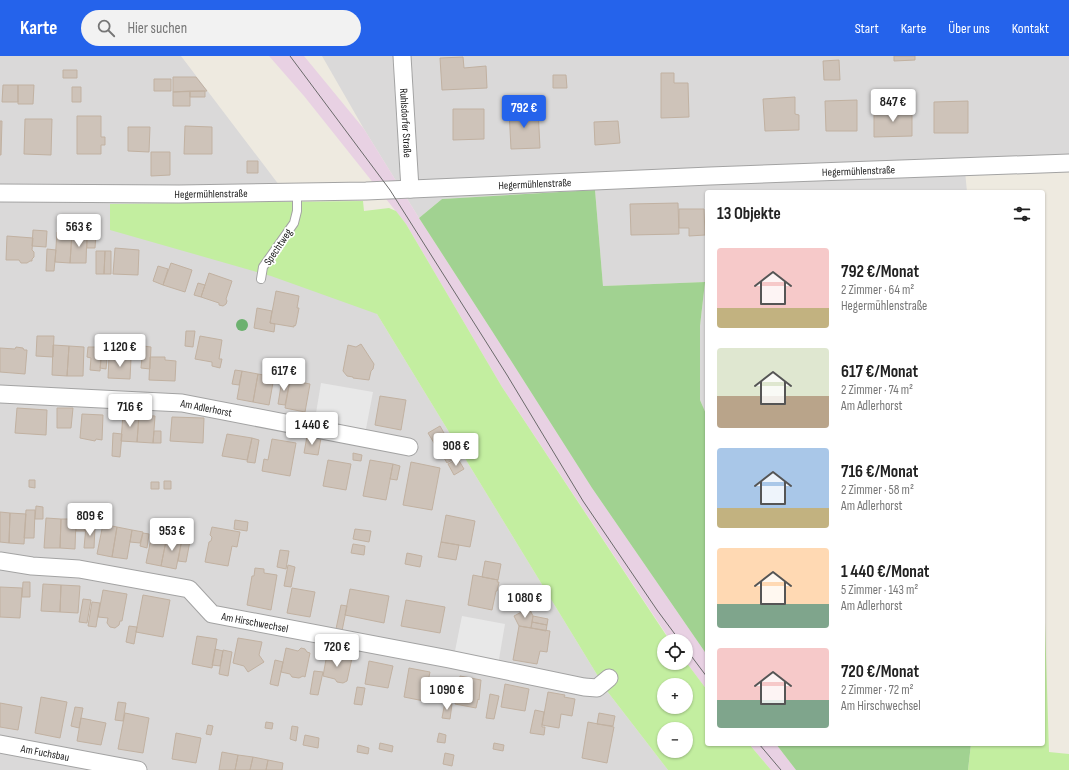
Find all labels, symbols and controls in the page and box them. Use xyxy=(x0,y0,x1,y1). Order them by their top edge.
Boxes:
search box xyxy=(81,10,361,46)
text: Karte xyxy=(20,17,57,40)
icon: search xyxy=(95,17,117,39)
text: Hier suchen xyxy=(127,19,187,38)
text: Start xyxy=(855,20,879,37)
text: Karte xyxy=(901,20,926,37)
text: Über uns xyxy=(948,20,990,37)
text: Kontakt xyxy=(1012,20,1049,37)
street label: Ruhlsdorfer Straße xyxy=(397,88,415,158)
pin: 847 € xyxy=(865,89,921,123)
text: 847 € xyxy=(880,94,906,110)
pin: 792 € xyxy=(496,95,552,129)
text: 792 € xyxy=(511,100,537,116)
street label: Hegermühlenstraße xyxy=(822,163,895,178)
street label: Hegermühlenstraße xyxy=(498,176,572,192)
street label: Hegermühlenstraße xyxy=(174,186,248,201)
icon: filters xyxy=(1011,203,1033,225)
text: 13 Objekte xyxy=(717,204,781,224)
pin: 563 € xyxy=(51,214,107,248)
text: 563 € xyxy=(66,219,92,235)
street label: Spechtweg xyxy=(261,226,295,268)
text: 792 €/Monat xyxy=(841,262,919,282)
icon: home xyxy=(749,264,797,312)
text: 2 Zimmer · 64 m² xyxy=(841,282,914,298)
text: Hegermühlenstraße xyxy=(841,298,927,314)
pin: 1 120 € xyxy=(83,334,157,368)
text: 1 120 € xyxy=(104,339,136,355)
pin: 617 € xyxy=(256,358,312,392)
text: 617 €/Monat xyxy=(841,362,918,382)
text: 617 € xyxy=(271,363,297,379)
icon: home xyxy=(749,364,797,412)
text: 2 Zimmer · 74 m² xyxy=(841,382,913,398)
pin: 716 € xyxy=(102,394,158,428)
street label: Am Adlerhorst xyxy=(179,396,234,419)
text: Am Adlerhorst xyxy=(841,398,903,414)
text: 716 € xyxy=(117,399,143,415)
pin: 1 440 € xyxy=(275,412,349,446)
text: 1 440 € xyxy=(295,417,329,433)
pin: 908 € xyxy=(428,433,484,467)
text: 908 € xyxy=(442,438,470,454)
text: 716 €/Monat xyxy=(841,462,918,482)
icon: home xyxy=(749,464,797,512)
text: 2 Zimmer · 58 m² xyxy=(841,482,914,498)
text: Am Adlerhorst xyxy=(841,498,903,514)
pin: 809 € xyxy=(62,503,118,537)
text: 809 € xyxy=(76,508,104,524)
pin: 953 € xyxy=(144,518,200,552)
text: 953 € xyxy=(159,523,185,539)
text: 1 440 €/Monat xyxy=(841,562,929,582)
icon: home xyxy=(749,564,797,612)
text: 5 Zimmer · 143 m² xyxy=(841,582,918,598)
pin: 1 080 € xyxy=(488,585,562,619)
text: 1 080 € xyxy=(508,590,542,606)
text: Am Adlerhorst xyxy=(841,598,903,614)
street label: Am Hirschwechsel xyxy=(220,609,289,635)
pin: 720 € xyxy=(309,634,365,668)
map controls xyxy=(657,634,693,758)
button: locate xyxy=(657,634,693,670)
text: 720 € xyxy=(324,639,350,655)
text: 720 €/Monat xyxy=(841,662,919,682)
icon: home xyxy=(749,664,797,712)
pin: 1 090 € xyxy=(410,677,484,711)
button: + xyxy=(657,678,693,714)
text: 1 090 € xyxy=(430,682,464,698)
text: 2 Zimmer · 72 m² xyxy=(841,682,914,698)
text: Am Hirschwechsel xyxy=(841,698,921,714)
button: − xyxy=(657,722,693,758)
street label: Am Fuchsbau xyxy=(19,741,71,764)

